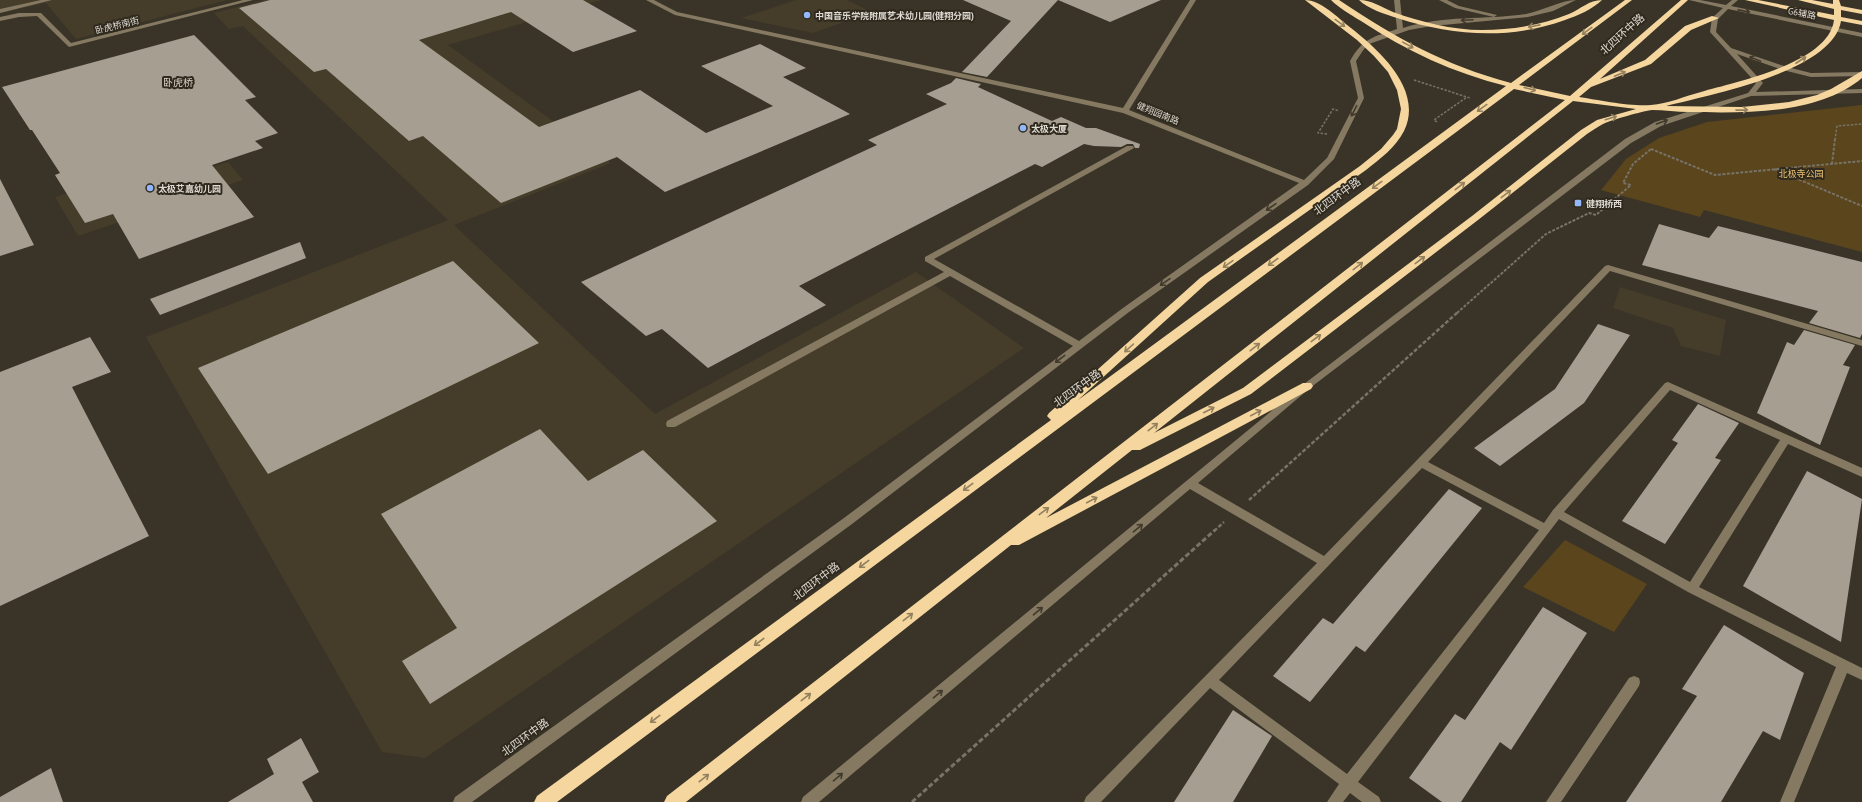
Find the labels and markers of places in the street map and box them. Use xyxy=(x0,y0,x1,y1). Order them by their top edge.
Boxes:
marker: 中国音乐学院附属艺术幼儿园(健翔分园) xyxy=(802,10,812,20)
place label: 中国音乐学院附属艺术幼儿园(健翔分园) xyxy=(815,10,974,22)
marker: 太极大厦 xyxy=(1018,123,1028,133)
place label: 太极大厦 xyxy=(1031,123,1067,134)
marker: 太极艾嘉幼儿园 xyxy=(145,183,155,193)
place label: 太极艾嘉幼儿园 xyxy=(158,183,221,194)
marker: 健翔桥西 xyxy=(1573,198,1583,208)
place label: 健翔桥西 xyxy=(1586,198,1622,209)

